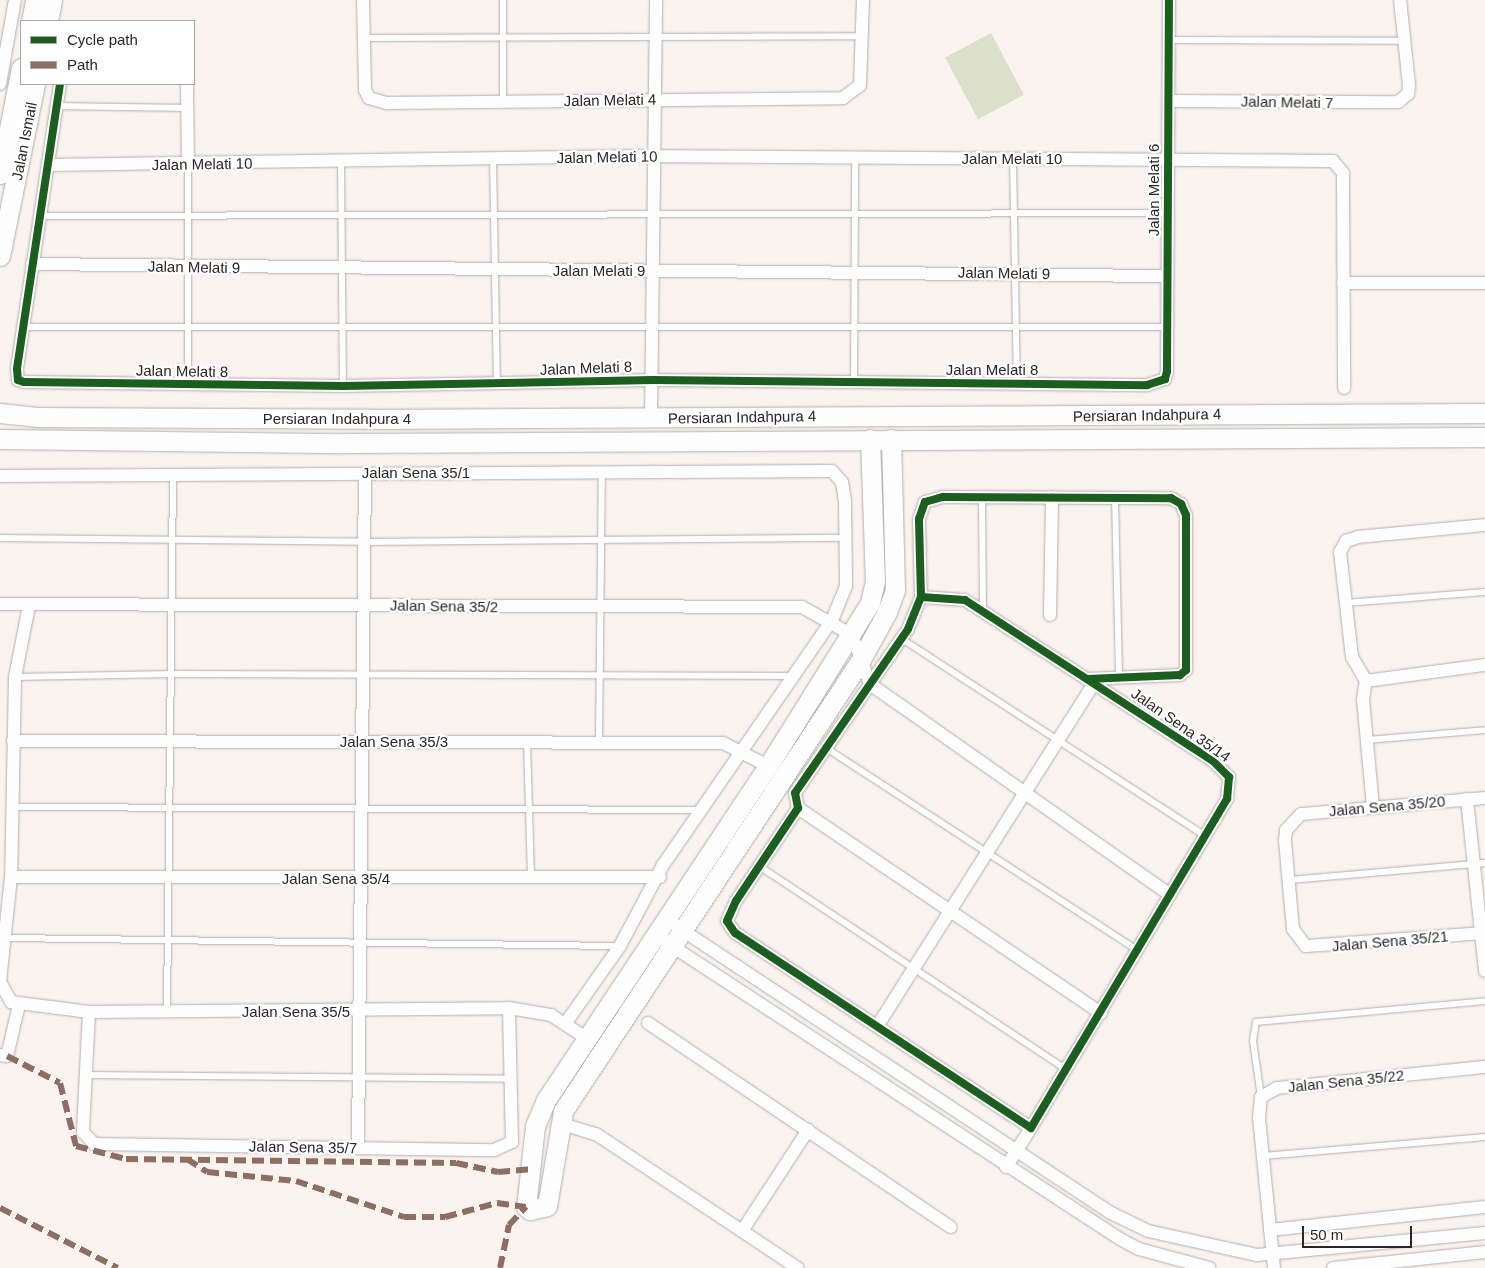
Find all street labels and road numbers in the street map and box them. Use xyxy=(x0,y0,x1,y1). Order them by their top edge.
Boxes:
street label: Jalan Melati 4 xyxy=(564,90,656,110)
street label: Jalan Melati 7 xyxy=(1241,92,1333,112)
street label: Jalan Ismail xyxy=(8,100,40,182)
street label: Jalan Melati 6 xyxy=(1145,144,1163,236)
street label: Jalan Melati 10 xyxy=(556,147,658,167)
street label: Jalan Melati 10 xyxy=(962,150,1062,168)
street label: Jalan Melati 10 xyxy=(151,154,253,174)
street label: Jalan Melati 9 xyxy=(148,257,240,277)
street label: Jalan Melati 9 xyxy=(553,262,645,280)
street label: Jalan Melati 9 xyxy=(958,263,1050,283)
street label: Jalan Melati 8 xyxy=(539,357,633,379)
street label: Jalan Melati 8 xyxy=(136,361,228,381)
street label: Jalan Melati 8 xyxy=(946,361,1038,379)
street label: Persiaran Indahpura 4 xyxy=(1073,405,1221,425)
street label: Persiaran Indahpura 4 xyxy=(668,407,816,427)
street label: Persiaran Indahpura 4 xyxy=(263,410,411,428)
street label: Jalan Sena 35/1 xyxy=(362,464,470,482)
street label: Jalan Sena 35/2 xyxy=(390,596,498,616)
street label: Jalan Sena 35/14 xyxy=(1128,684,1234,766)
street label: Jalan Sena 35/3 xyxy=(340,733,448,751)
street label: Jalan Sena 35/20 xyxy=(1328,792,1446,820)
street label: Jalan Sena 35/4 xyxy=(282,870,390,888)
street label: Jalan Sena 35/21 xyxy=(1331,927,1449,955)
street label: Jalan Sena 35/5 xyxy=(242,1003,350,1021)
street label: Jalan Sena 35/22 xyxy=(1287,1066,1405,1096)
street label: Jalan Sena 35/7 xyxy=(249,1137,357,1157)

